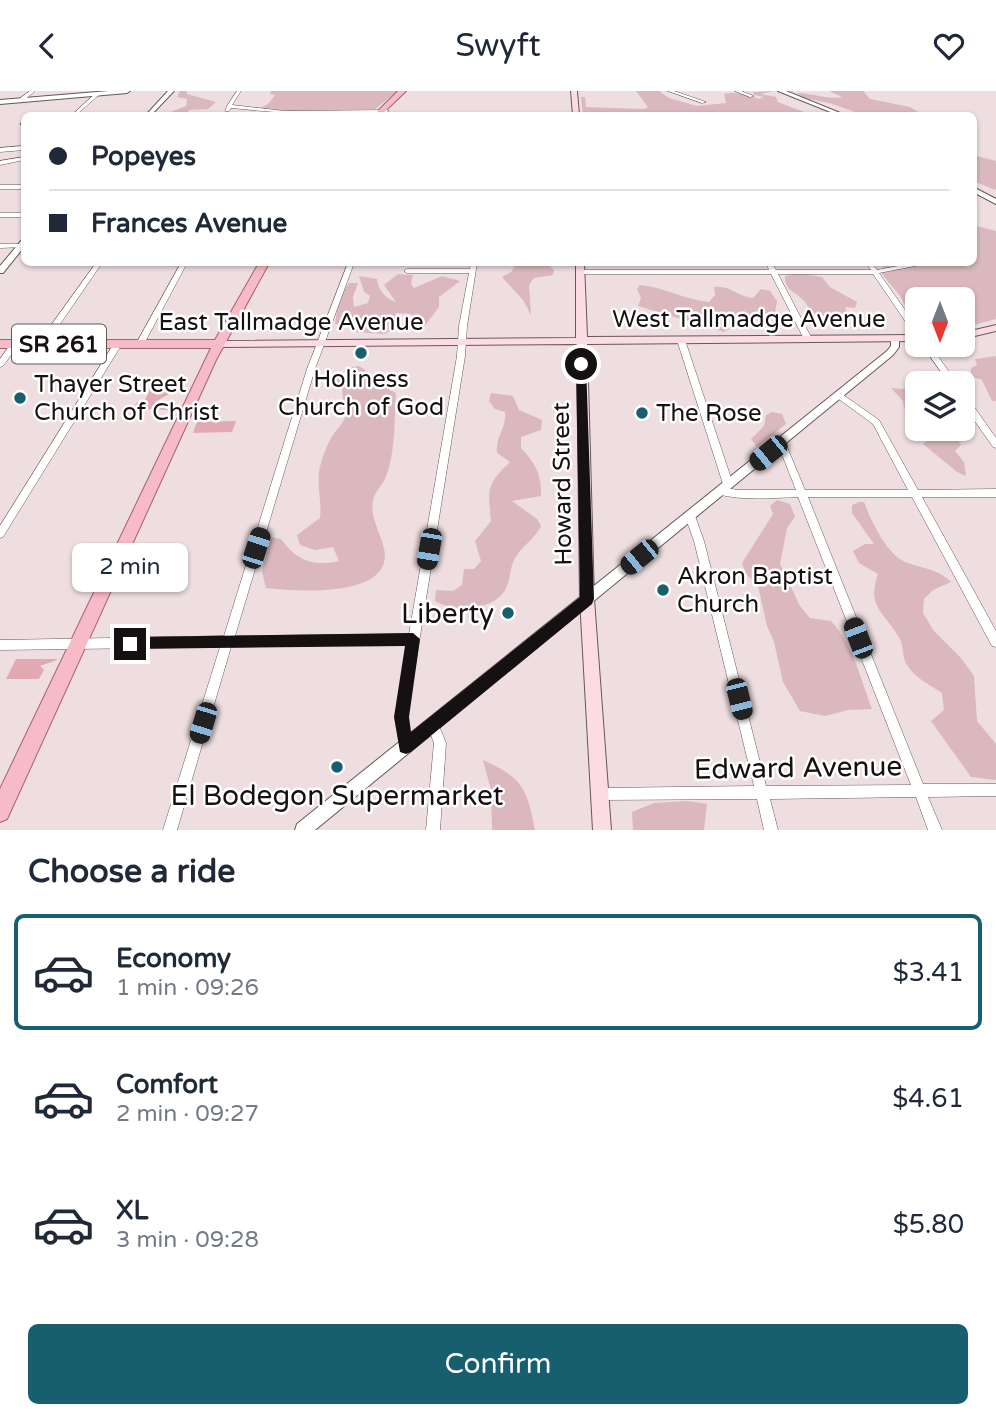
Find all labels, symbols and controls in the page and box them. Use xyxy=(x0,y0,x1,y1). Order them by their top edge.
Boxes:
icon: back xyxy=(28,27,66,65)
text: Swyft xyxy=(455,27,541,65)
icon: heart xyxy=(930,27,968,65)
text: Popeyes xyxy=(91,141,196,172)
text: Frances Avenue xyxy=(91,208,287,239)
north arrow xyxy=(905,287,975,357)
map controls xyxy=(905,287,975,441)
street label: West Tallmadge Avenue xyxy=(612,305,886,334)
street label: East Tallmadge Avenue xyxy=(158,308,424,337)
road number: SR 261 xyxy=(12,325,106,363)
marker: Holiness Church of God xyxy=(353,345,369,361)
route start xyxy=(565,348,597,380)
place label: Holiness Church of God xyxy=(278,365,444,422)
place label: Thayer Street Church of Christ xyxy=(34,370,219,427)
button: layers xyxy=(905,371,975,441)
marker: Thayer Street Church of Christ xyxy=(12,390,28,406)
place label: The Rose xyxy=(656,399,762,428)
street label: Howard Street xyxy=(547,402,578,566)
marker: The Rose xyxy=(634,405,650,421)
car xyxy=(746,432,791,474)
car xyxy=(240,525,273,571)
car xyxy=(416,526,443,572)
car xyxy=(617,536,662,578)
callout: 2 min xyxy=(72,543,188,591)
text: 2 min xyxy=(99,553,161,581)
place label: Akron Baptist Church xyxy=(677,562,833,619)
marker: Akron Baptist Church xyxy=(655,582,671,598)
place label: Liberty xyxy=(401,597,494,631)
marker: Liberty xyxy=(500,605,516,621)
car xyxy=(841,615,876,661)
route end xyxy=(114,628,146,660)
car xyxy=(724,676,755,722)
car xyxy=(187,700,220,746)
street label: Edward Avenue xyxy=(694,749,902,787)
marker: El Bodegon Supermarket xyxy=(329,759,345,775)
place label: El Bodegon Supermarket xyxy=(171,779,504,813)
text: Choose a ride xyxy=(28,853,235,891)
icon: car xyxy=(32,941,95,1004)
text: Economy xyxy=(116,943,231,974)
text: $3.41 xyxy=(893,957,964,988)
text: 1 min · 09:26 xyxy=(116,974,259,1002)
icon: car xyxy=(32,1067,95,1130)
text: Comfort xyxy=(116,1069,218,1100)
text: $4.61 xyxy=(892,1083,964,1114)
text: 2 min · 09:27 xyxy=(116,1100,259,1128)
icon: car xyxy=(32,1193,95,1256)
text: XL xyxy=(116,1195,148,1226)
text: $5.80 xyxy=(893,1209,964,1240)
text: 3 min · 09:28 xyxy=(116,1226,259,1254)
button: Confirm xyxy=(28,1324,968,1404)

